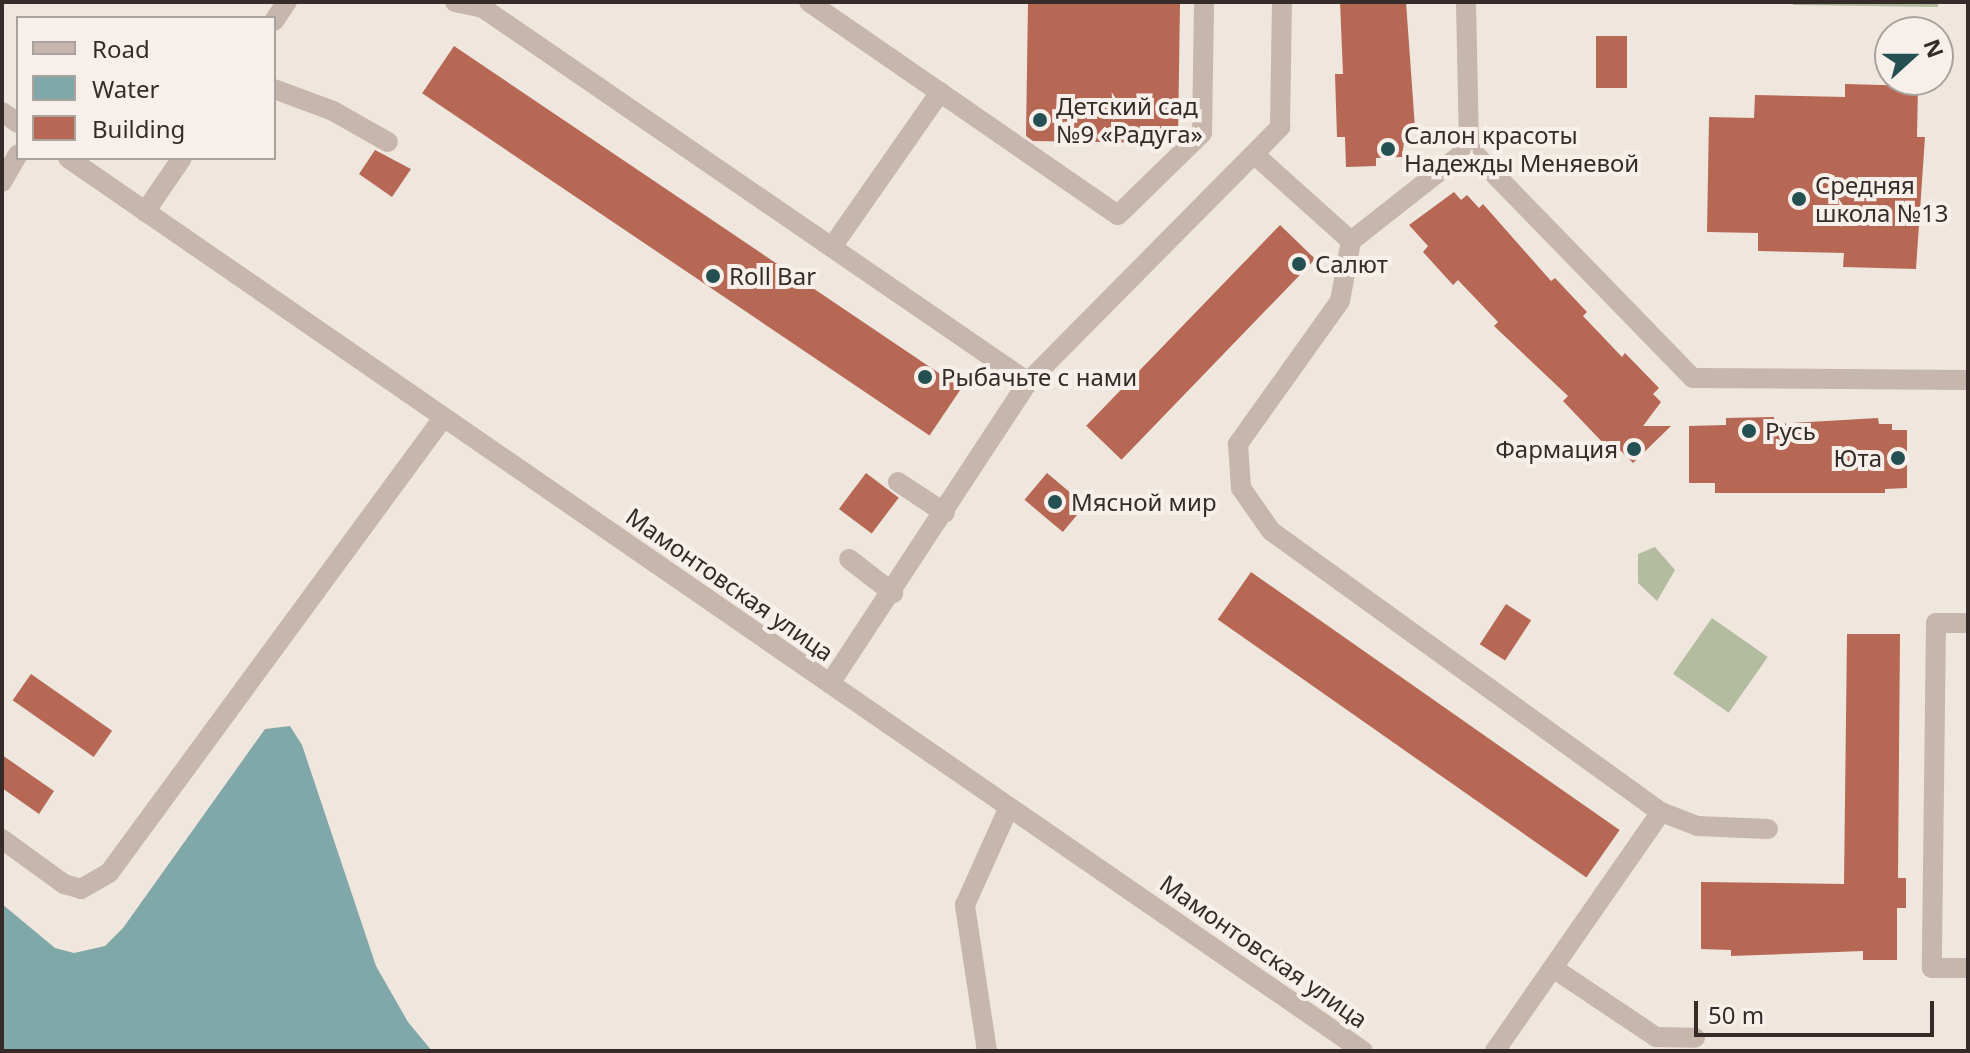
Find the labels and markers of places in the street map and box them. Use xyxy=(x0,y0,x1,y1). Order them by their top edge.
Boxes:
place label: Детский сад №9 «Радуга» xyxy=(1056,92,1203,148)
marker: Детский сад №9 «Радуга» xyxy=(1031,111,1049,129)
place label: Салон красоты Надежды Меняевой xyxy=(1404,121,1639,177)
marker: Салон красоты Надежды Меняевой xyxy=(1379,140,1397,158)
place label: Средняя школа №13 xyxy=(1815,171,1949,227)
marker: Средняя школа №13 xyxy=(1790,190,1808,208)
place label: Салют xyxy=(1315,250,1388,278)
marker: Салют xyxy=(1290,255,1308,273)
place label: Roll Bar xyxy=(729,262,816,290)
marker: Roll Bar xyxy=(704,267,722,285)
place label: Рыбачьте с нами xyxy=(941,363,1137,391)
marker: Рыбачьте с нами xyxy=(916,368,934,386)
place label: Русь xyxy=(1765,417,1816,445)
marker: Русь xyxy=(1740,422,1758,440)
place label: Фармация xyxy=(1495,435,1618,463)
marker: Фармация xyxy=(1625,440,1643,458)
place label: Юта xyxy=(1834,444,1882,472)
marker: Юта xyxy=(1889,449,1907,467)
place label: Мясной мир xyxy=(1071,488,1217,516)
marker: Мясной мир xyxy=(1046,493,1064,511)

